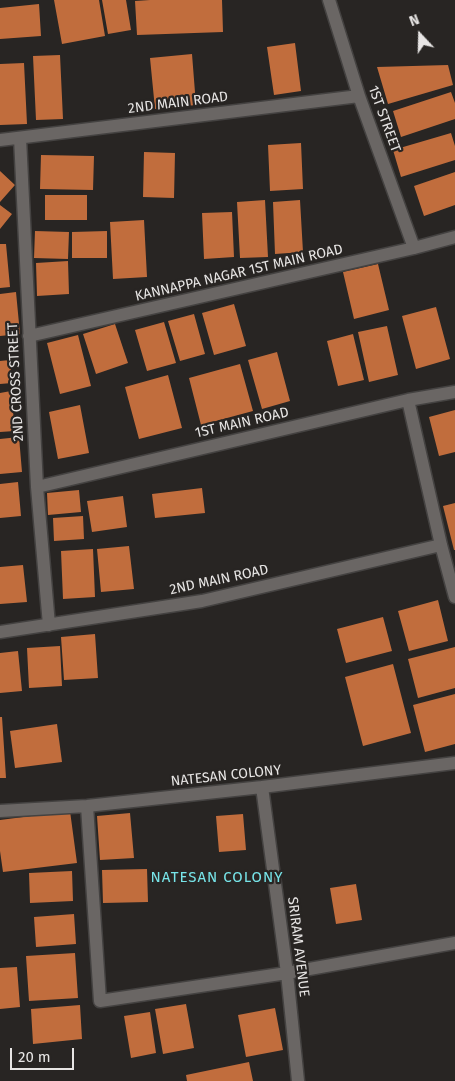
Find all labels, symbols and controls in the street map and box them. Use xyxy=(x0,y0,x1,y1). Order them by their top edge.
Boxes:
north arrow xyxy=(395,10,445,60)
text: N xyxy=(407,11,422,30)
street label: 1ST STREET xyxy=(364,83,404,155)
street label: 2ND MAIN ROAD xyxy=(127,89,229,117)
street label: KANNAPPA NAGAR 1ST MAIN ROAD xyxy=(134,241,344,305)
street label: 2ND CROSS STREET xyxy=(4,322,28,442)
street label: 1ST MAIN ROAD xyxy=(194,404,290,442)
street label: 2ND MAIN ROAD xyxy=(168,561,270,599)
street label: NATESAN COLONY xyxy=(170,762,282,790)
district label: NATESAN COLONY xyxy=(149,869,285,887)
street label: SRIRAM AVENUE xyxy=(284,896,312,998)
scale bar xyxy=(12,1038,76,1070)
text: 20 m xyxy=(18,1048,51,1066)

